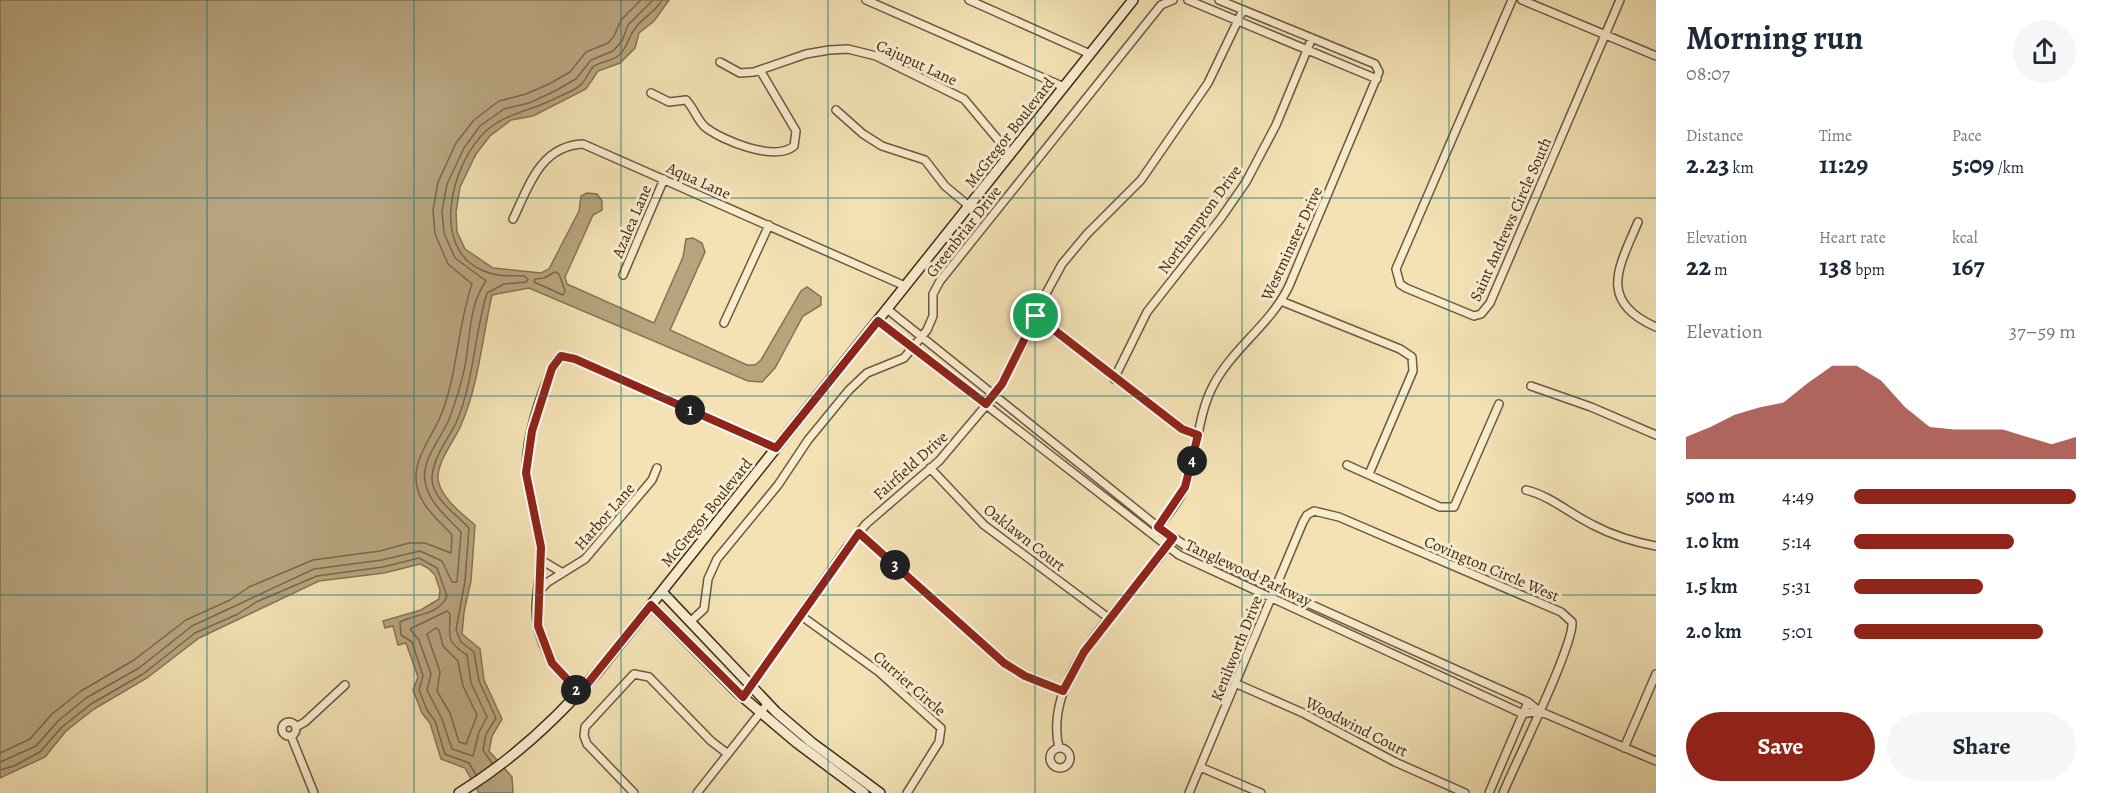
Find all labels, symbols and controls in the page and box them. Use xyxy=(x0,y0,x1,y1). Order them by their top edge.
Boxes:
text: Morning run xyxy=(1686,15,1863,60)
button: share xyxy=(2013,20,2076,83)
street label: Cajuput Lane xyxy=(872,35,961,91)
text: 08:07 xyxy=(1686,60,1730,87)
street label: McGregor Boulevard xyxy=(960,72,1060,192)
text: Distance xyxy=(1686,125,1743,147)
text: Time xyxy=(1819,125,1852,147)
text: Pace xyxy=(1952,125,1982,147)
street label: Saint Andrews Circle South xyxy=(1465,133,1557,305)
text: 2.23 xyxy=(1686,147,1729,182)
text: 11:29 xyxy=(1819,147,1868,182)
text: 5:09 xyxy=(1952,147,1994,182)
street label: Aqua Lane xyxy=(662,157,734,205)
text: km xyxy=(1729,157,1754,179)
text: /km xyxy=(1994,157,2024,179)
street label: Northampton Drive xyxy=(1153,161,1247,278)
street label: Azalea Lane xyxy=(606,181,657,262)
street label: Greenbriar Drive xyxy=(921,181,1007,282)
street label: Westminster Drive xyxy=(1255,183,1328,305)
text: Elevation xyxy=(1686,227,1747,249)
text: Heart rate xyxy=(1819,227,1886,249)
text: kcal xyxy=(1952,227,1978,249)
text: 22 xyxy=(1686,249,1711,284)
text: 138 xyxy=(1819,249,1852,284)
text: 167 xyxy=(1952,249,1985,284)
text: m xyxy=(1711,259,1728,281)
text: bpm xyxy=(1852,259,1885,281)
pin xyxy=(1010,290,1061,341)
icon: arrive xyxy=(1019,299,1052,332)
text: Elevation xyxy=(1686,318,1763,345)
text: 37–59 m xyxy=(2009,318,2076,345)
pin: 1 xyxy=(675,395,705,425)
text: 1 xyxy=(687,399,693,421)
street label: Fairfield Drive xyxy=(868,426,953,505)
pin: 4 xyxy=(1177,446,1207,476)
text: 4 xyxy=(1188,450,1196,472)
street label: McGregor Boulevard xyxy=(656,453,758,572)
street label: Harbor Lane xyxy=(569,478,640,555)
text: 500 m xyxy=(1686,483,1735,510)
text: 4:49 xyxy=(1782,483,1814,510)
street label: Oaklawn Court xyxy=(979,499,1070,577)
text: 1.0 km xyxy=(1686,528,1739,555)
text: 5:14 xyxy=(1782,528,1811,555)
street label: Covington Circle West xyxy=(1421,531,1563,607)
street label: Tanglewood Parkway xyxy=(1182,534,1316,612)
pin: 3 xyxy=(880,550,910,580)
text: 3 xyxy=(892,554,898,576)
text: 1.5 km xyxy=(1686,573,1738,600)
text: 5:31 xyxy=(1782,573,1811,600)
street label: Kenilworth Drive xyxy=(1206,592,1268,704)
text: 2.0 km xyxy=(1686,618,1742,645)
text: 5:01 xyxy=(1782,618,1813,645)
street label: Currier Circle xyxy=(868,646,950,722)
pin: 2 xyxy=(561,675,591,705)
text: 2 xyxy=(572,679,580,701)
street label: Woodwind Court xyxy=(1301,691,1412,762)
button: Save xyxy=(1686,712,1875,781)
button: Share xyxy=(1887,712,2076,781)

